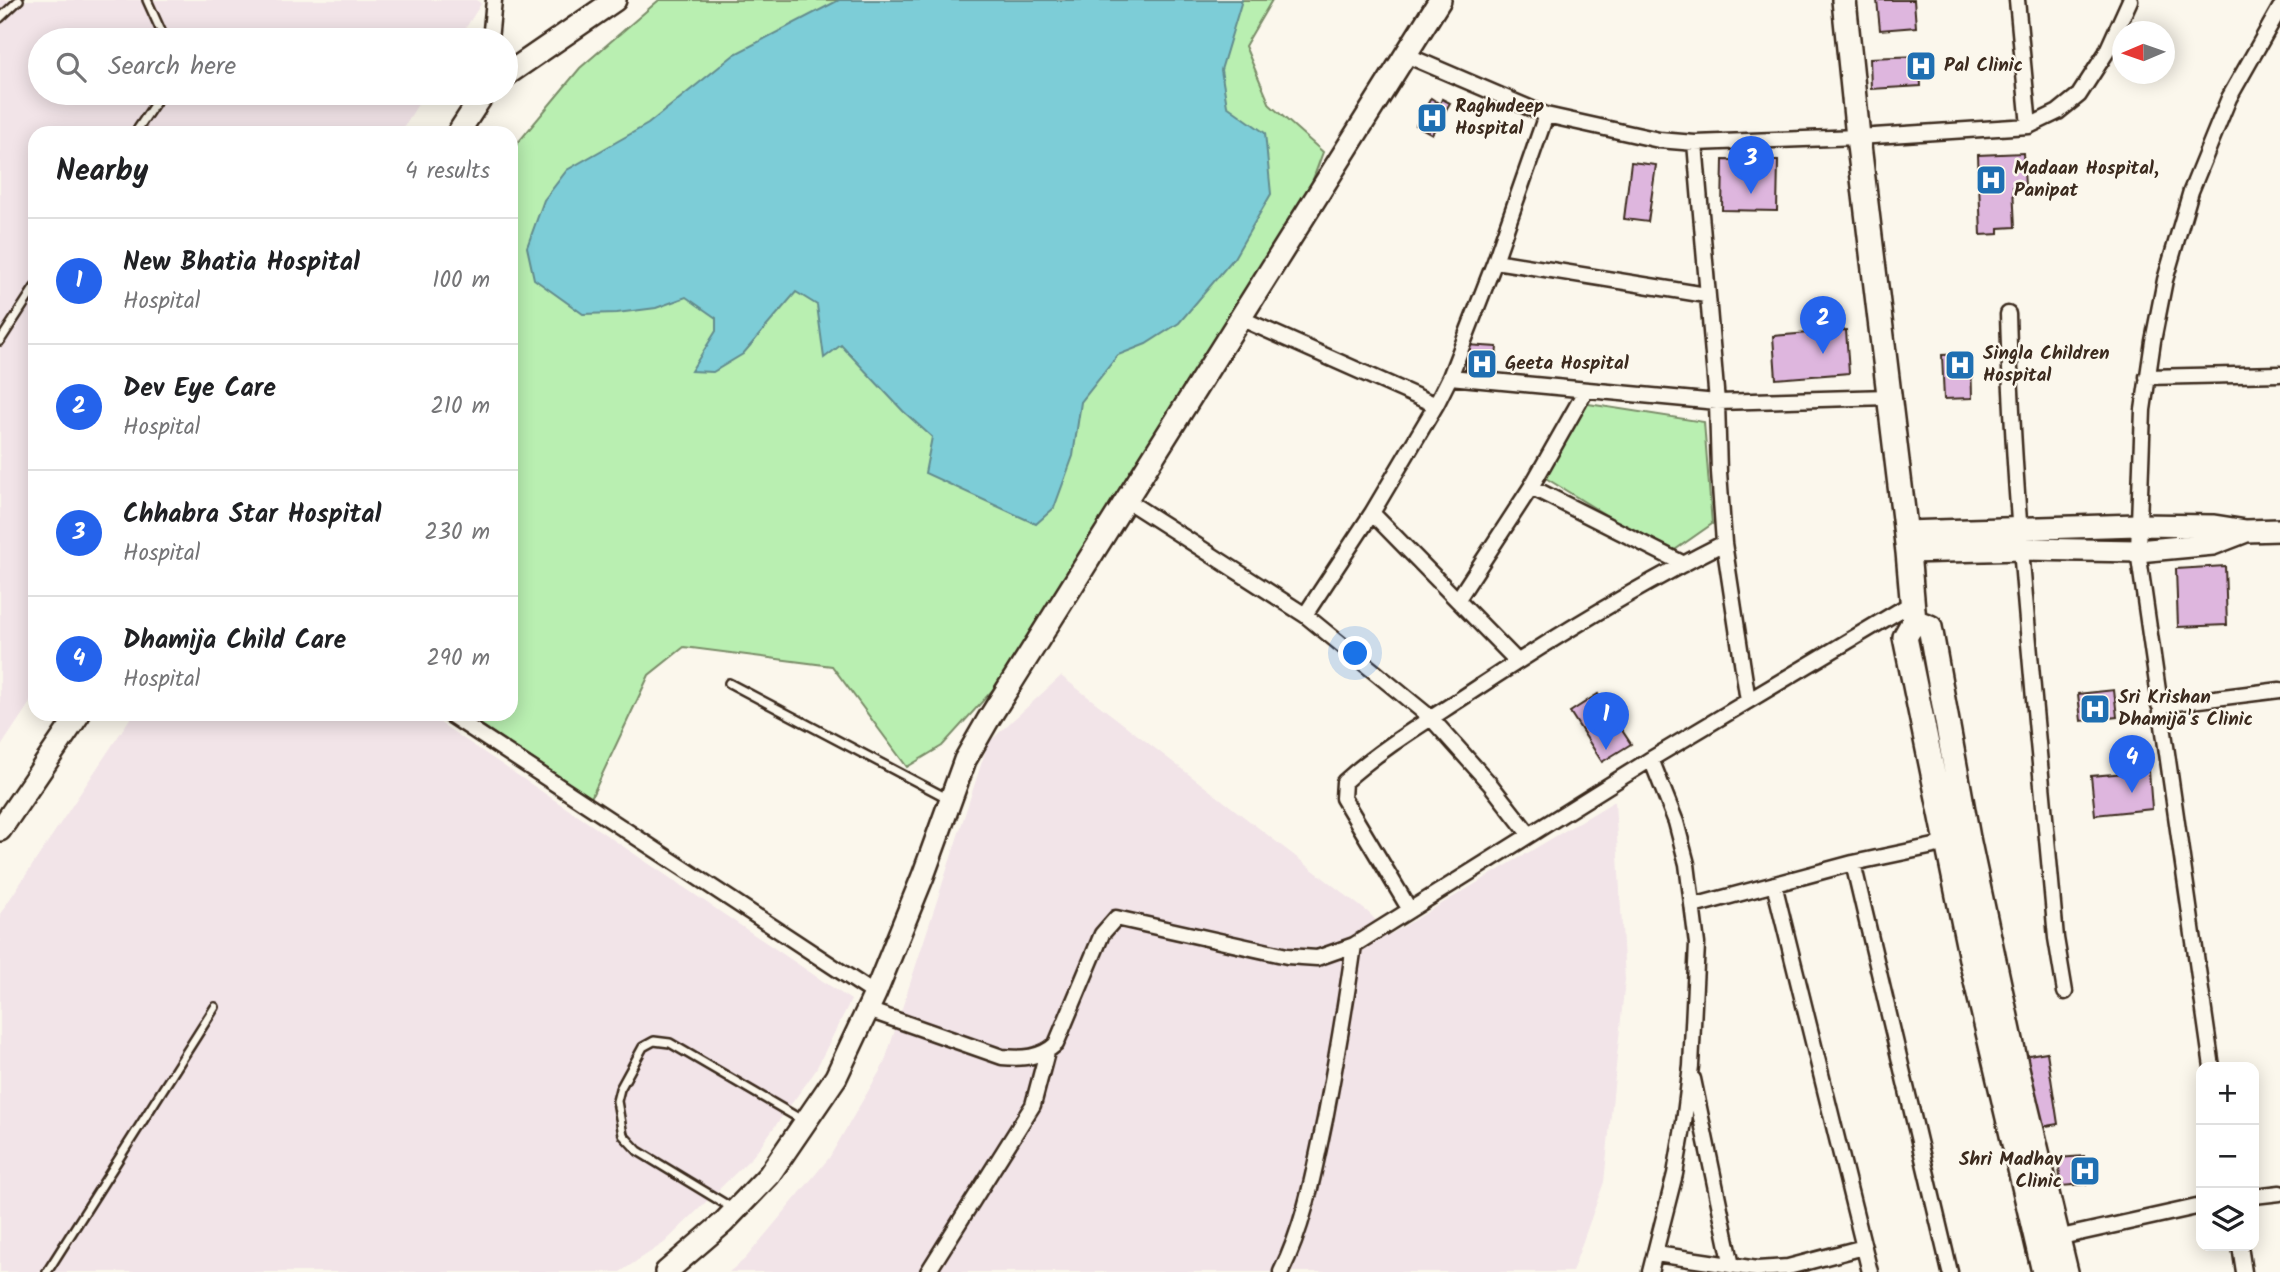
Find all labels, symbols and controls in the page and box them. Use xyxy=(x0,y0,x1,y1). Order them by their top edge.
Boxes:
north arrow xyxy=(2112,21,2175,84)
search box xyxy=(28,28,518,105)
text: Search here xyxy=(108,46,236,88)
icon: search xyxy=(52,48,90,86)
hospital icon: Pal Clinic xyxy=(1904,49,1938,83)
place label: Pal Clinic xyxy=(1944,51,2023,81)
place label: Raghudeep Hospital xyxy=(1455,92,1544,144)
hospital icon: Raghudeep Hospital xyxy=(1415,101,1449,135)
pin: 3 xyxy=(1728,136,1774,194)
text: Nearby xyxy=(56,148,148,196)
text: 4 results xyxy=(405,154,490,190)
place label: Madaan Hospital, Panipat xyxy=(2014,154,2159,206)
hospital icon: Madaan Hospital, Panipat xyxy=(1974,163,2008,197)
text: New Bhatia Hospital xyxy=(123,242,360,284)
text: 1 xyxy=(76,263,82,299)
text: 100 m xyxy=(432,263,490,299)
text: Hospital xyxy=(123,284,200,320)
pin: 2 xyxy=(1800,296,1846,354)
place label: Singla Children Hospital xyxy=(1983,339,2109,391)
hospital icon: Geeta Hospital xyxy=(1465,347,1499,381)
hospital icon: Singla Children Hospital xyxy=(1943,348,1977,382)
place label: Geeta Hospital xyxy=(1505,349,1630,379)
text: Dev Eye Care xyxy=(123,368,276,410)
text: 2 xyxy=(72,389,86,425)
text: 210 m xyxy=(430,389,490,425)
text: Hospital xyxy=(123,410,200,446)
text: Chhabra Star Hospital xyxy=(123,494,381,536)
text: 3 xyxy=(73,515,85,551)
text: 230 m xyxy=(424,515,490,551)
text: Hospital xyxy=(123,536,200,572)
text: Dhamija Child Care xyxy=(123,620,346,662)
your location xyxy=(1338,636,1372,670)
text: 4 xyxy=(73,641,85,677)
text: 290 m xyxy=(426,641,490,677)
text: Hospital xyxy=(123,662,200,698)
place label: Sri Krishan Dhamija's Clinic xyxy=(2118,683,2253,735)
pin: 1 xyxy=(1583,692,1629,750)
hospital icon: Sri Krishan Dhamija's Clinic xyxy=(2078,692,2112,726)
pin: 4 xyxy=(2109,735,2155,793)
map controls xyxy=(2196,1062,2259,1251)
button: + xyxy=(2196,1062,2259,1125)
button: − xyxy=(2196,1125,2259,1188)
place label: Shri Madhav Clinic xyxy=(1959,1145,2063,1197)
hospital icon: Shri Madhav Clinic xyxy=(2068,1154,2102,1188)
button: layers xyxy=(2196,1188,2259,1251)

